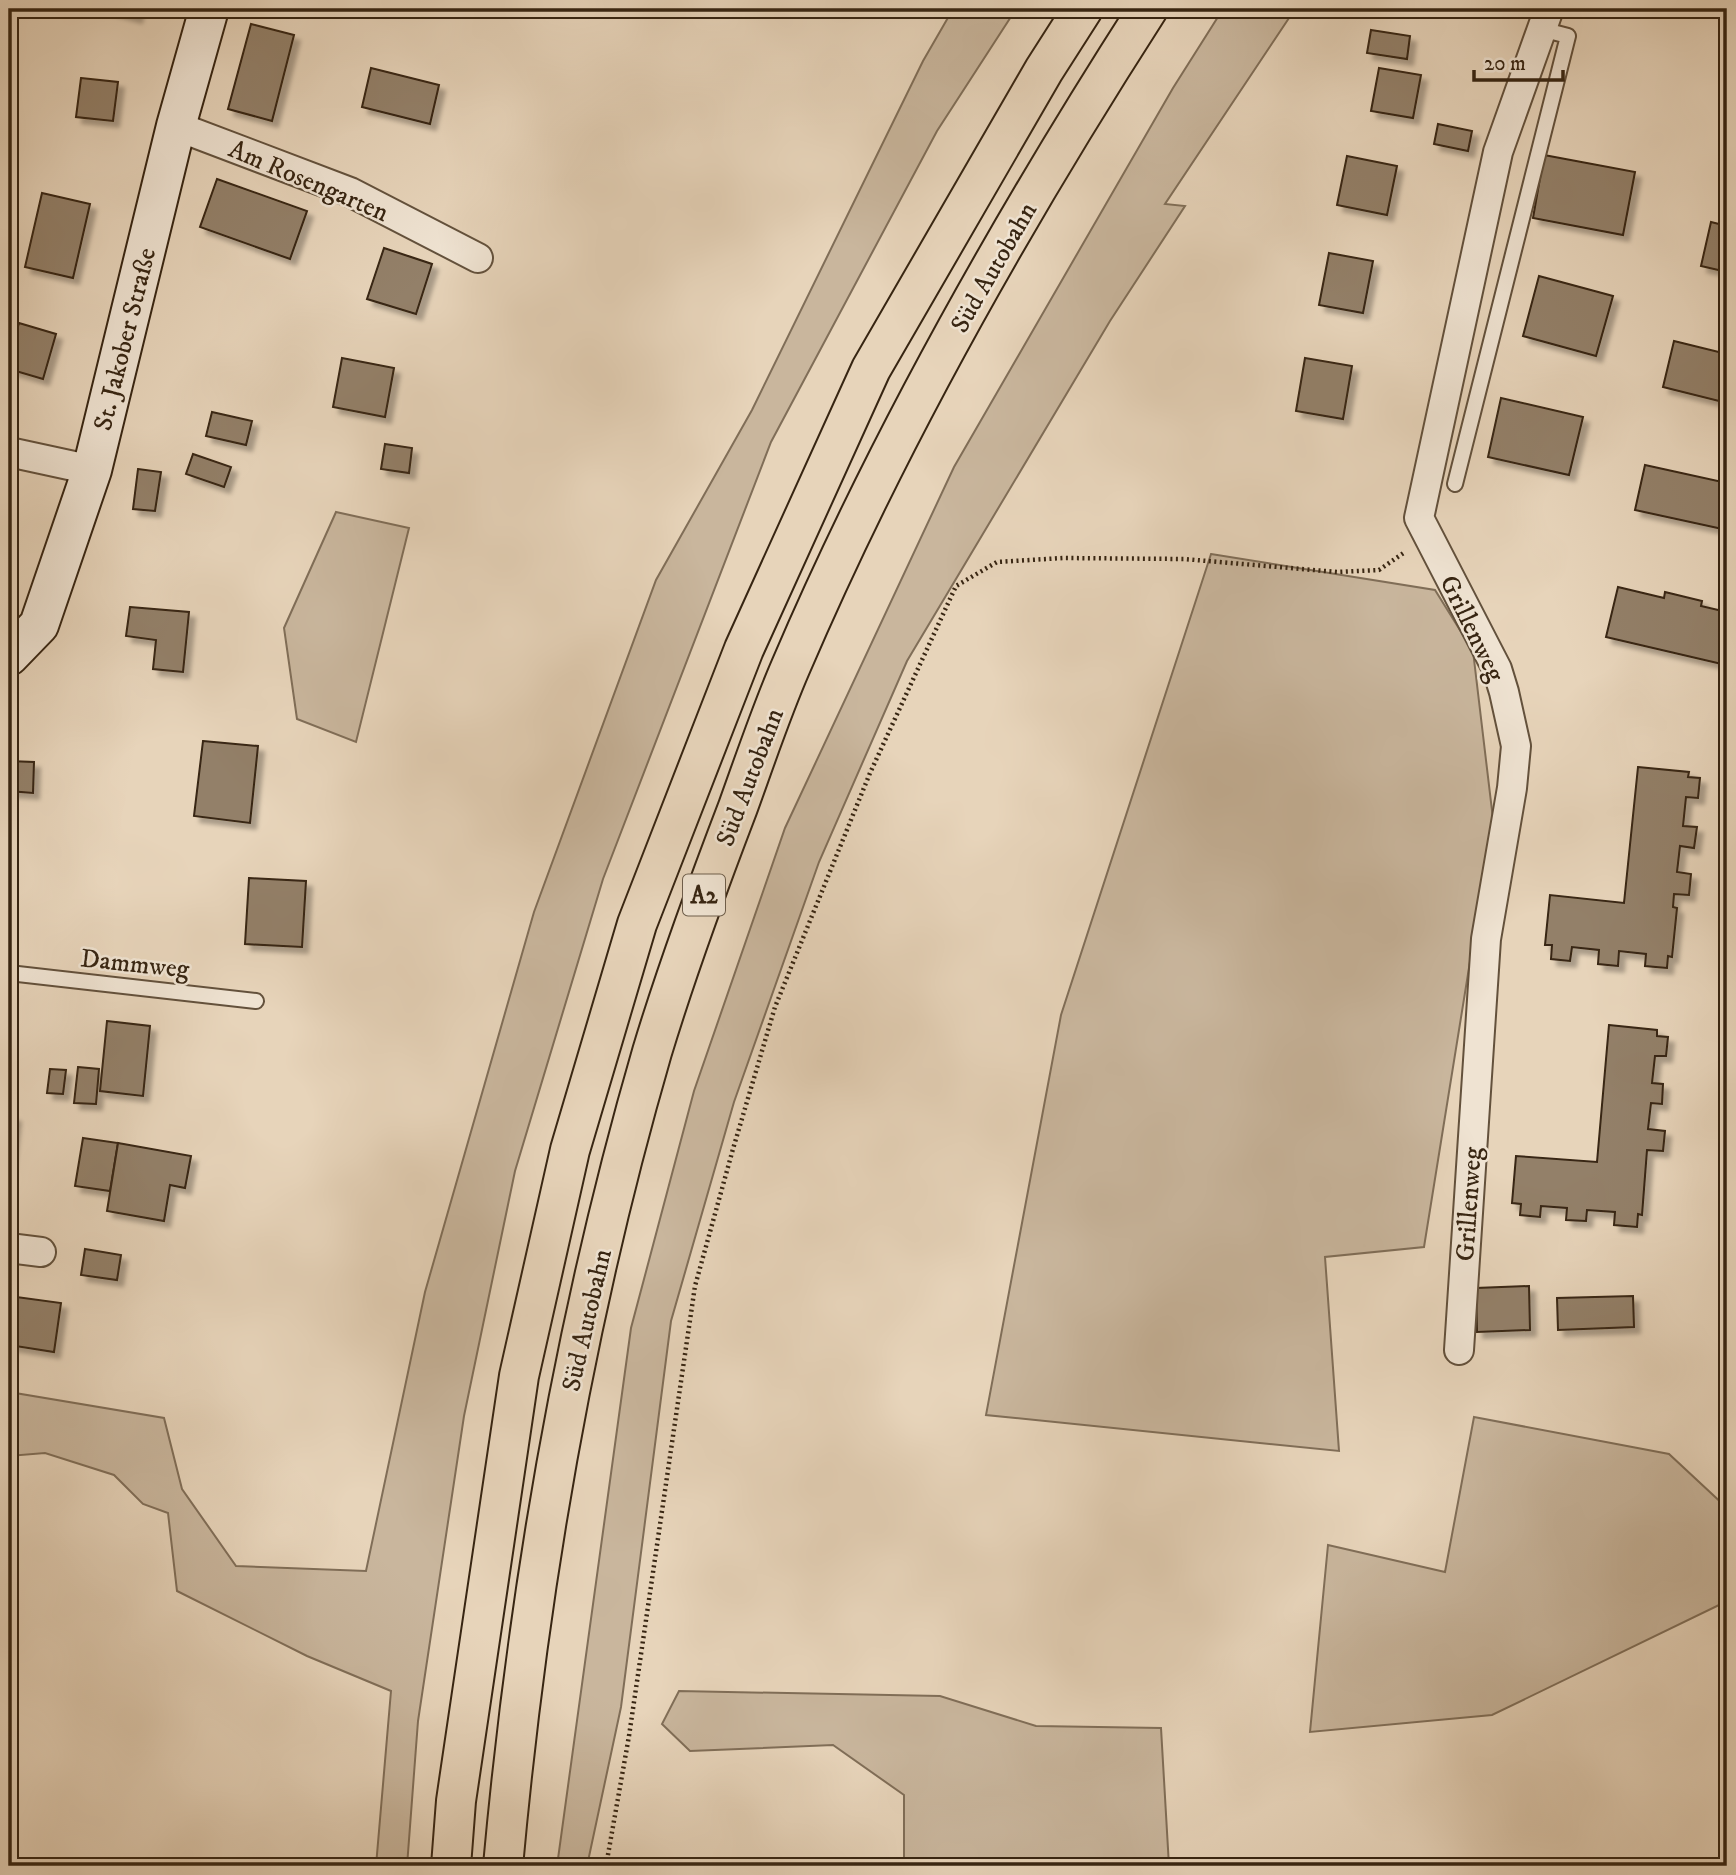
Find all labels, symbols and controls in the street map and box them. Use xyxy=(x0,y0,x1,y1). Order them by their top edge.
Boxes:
scale bar xyxy=(1474,38,1563,82)
text: 20 m xyxy=(1484,51,1526,77)
street label: Am Rosengarten xyxy=(223,133,394,230)
street label: Süd Autobahn xyxy=(944,196,1045,339)
street label: St. Jakober Straße xyxy=(87,245,164,434)
street label: Grillenweg xyxy=(1432,570,1512,688)
street label: Süd Autobahn xyxy=(709,703,792,851)
road number: A2 xyxy=(683,874,725,916)
street label: Dammweg xyxy=(79,942,191,987)
street label: Grillenweg xyxy=(1449,1146,1490,1262)
street label: Süd Autobahn xyxy=(555,1245,620,1395)

